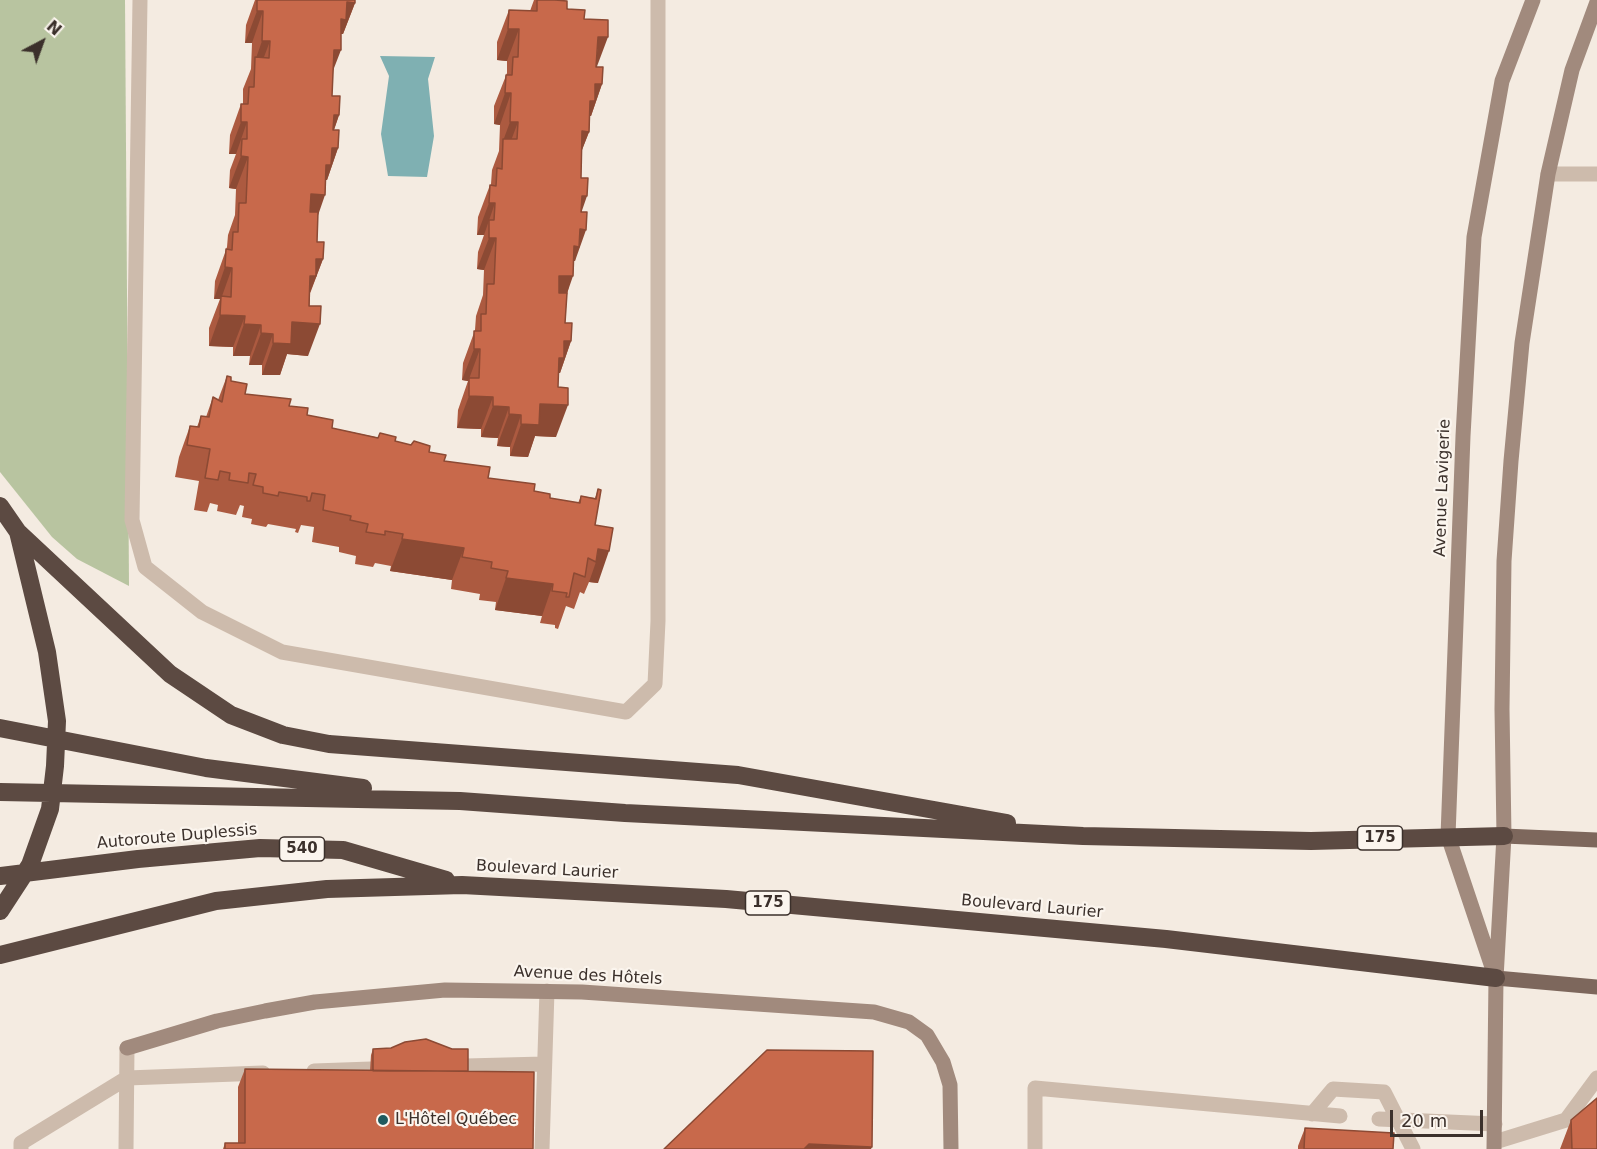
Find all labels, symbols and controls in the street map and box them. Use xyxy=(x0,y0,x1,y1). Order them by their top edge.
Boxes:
north arrow xyxy=(12,12,72,72)
text: N xyxy=(43,16,65,40)
street label: Avenue Lavigerie xyxy=(1431,419,1455,557)
street label: Autoroute Duplessis xyxy=(96,820,258,854)
road number: 175 xyxy=(1358,826,1402,850)
road number: 540 xyxy=(280,837,324,861)
street label: Boulevard Laurier xyxy=(475,857,619,883)
road number: 175 xyxy=(746,891,790,915)
street label: Boulevard Laurier xyxy=(960,891,1104,923)
street label: Avenue des Hôtels xyxy=(513,963,663,989)
scale bar xyxy=(1393,1098,1486,1136)
place label: L'Hôtel Québec xyxy=(395,1110,517,1130)
text: 20 m xyxy=(1401,1110,1447,1131)
marker: L'Hôtel Québec xyxy=(376,1113,390,1127)

